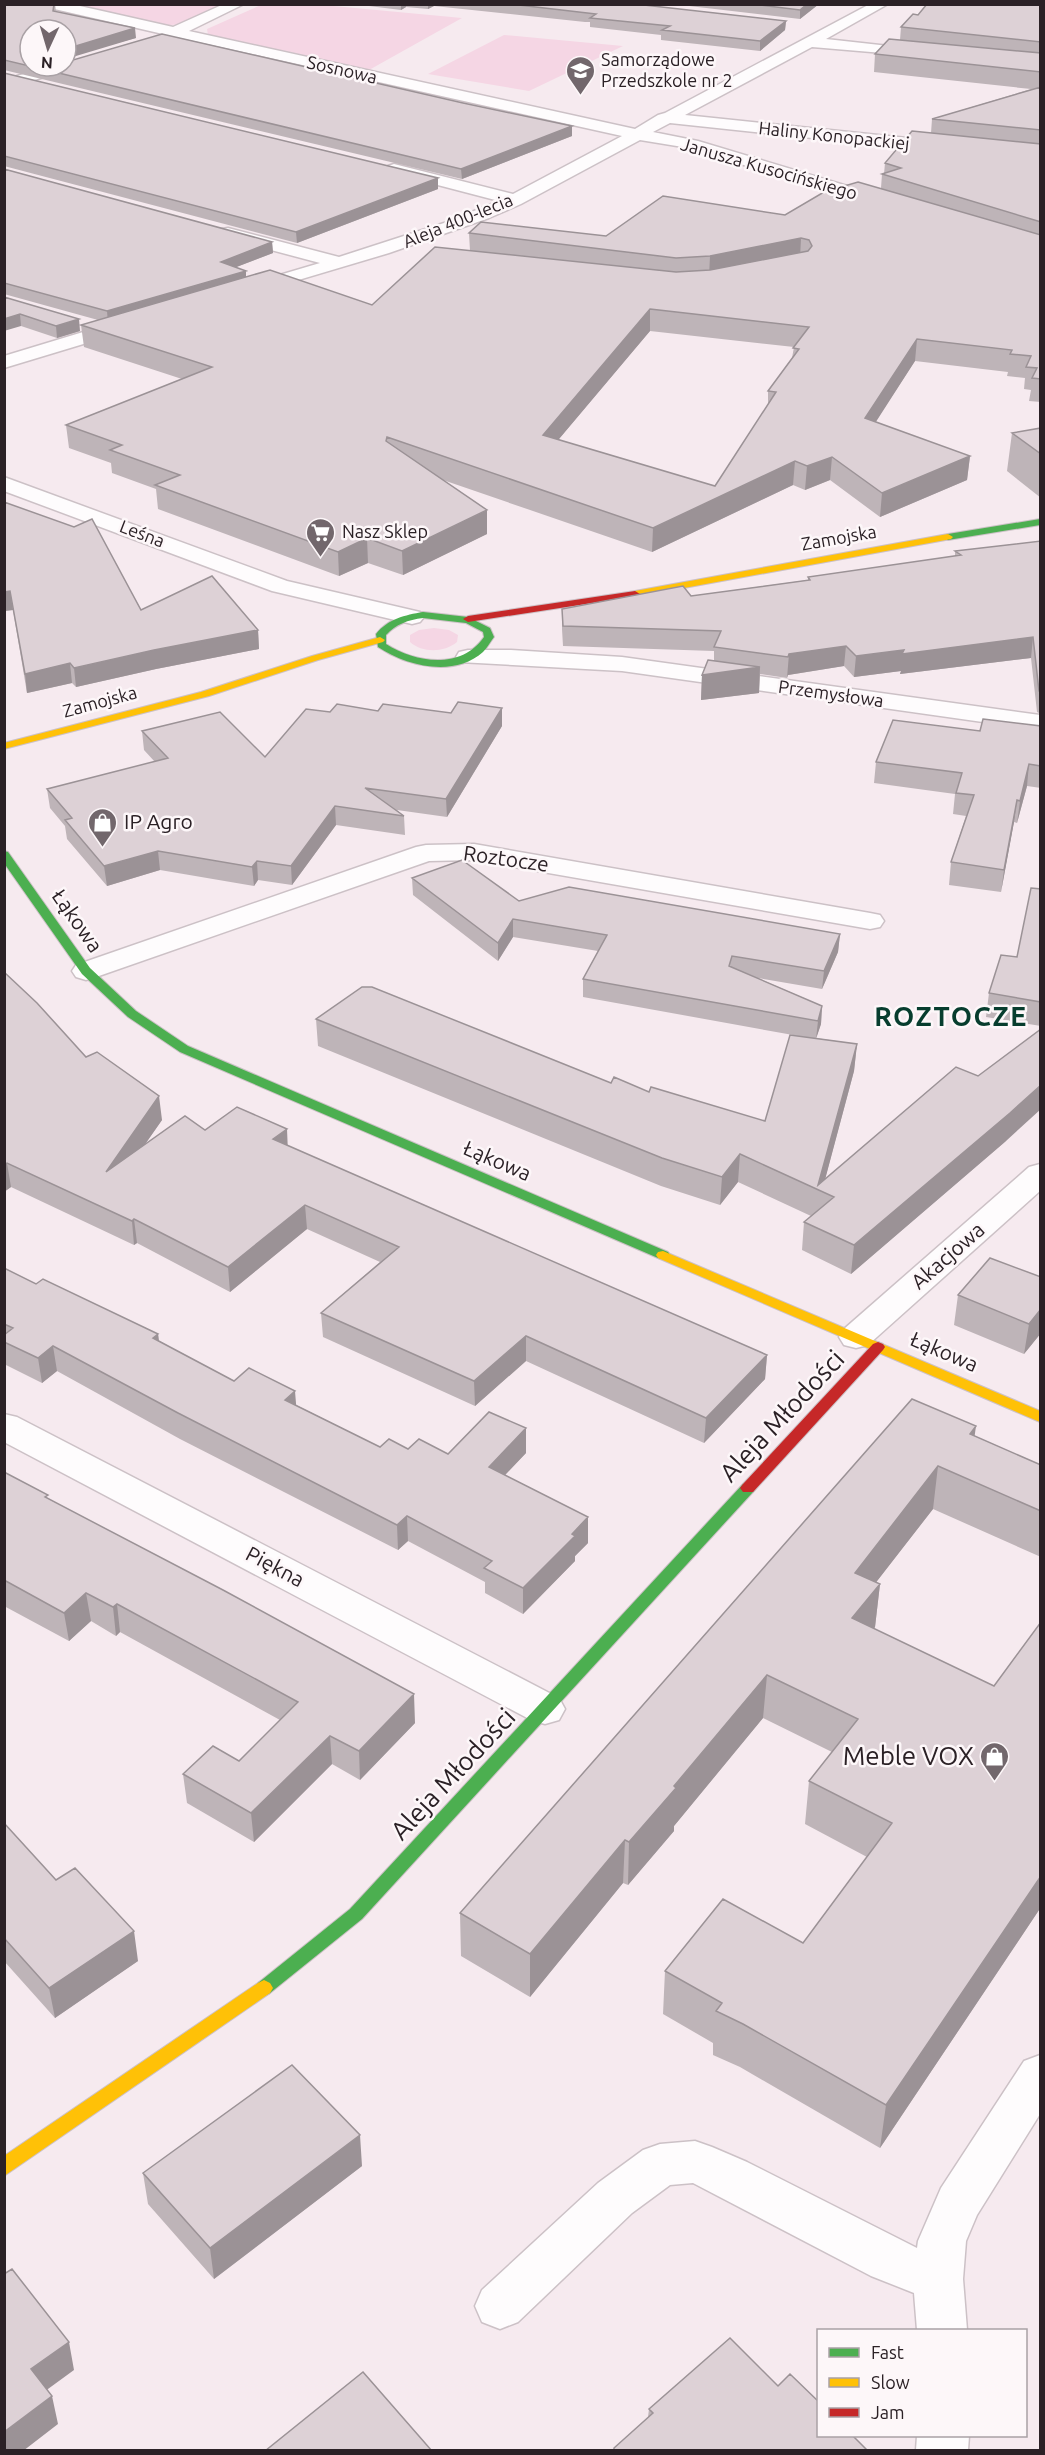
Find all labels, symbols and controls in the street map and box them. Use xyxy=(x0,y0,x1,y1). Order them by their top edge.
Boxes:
north arrow xyxy=(18,18,78,78)
place label: Samorządowe Przedszkole nr 2 xyxy=(601,49,733,90)
street label: Sosnowa xyxy=(305,51,379,87)
text: N xyxy=(40,54,54,72)
school or university icon: Samorządowe Przedszkole nr 2 xyxy=(564,54,596,96)
street label: Haliny Konopackiej xyxy=(758,117,911,153)
street label: Janusza Kusocińskiego xyxy=(679,133,860,203)
street label: Aleja 400-lecia xyxy=(400,189,515,251)
street label: Leśna xyxy=(117,515,168,551)
supermarket icon: Nasz Sklep xyxy=(305,516,337,558)
place label: Nasz Sklep xyxy=(342,521,428,541)
street label: Zamojska xyxy=(800,521,878,553)
street label: Przemysłowa xyxy=(777,676,885,710)
street label: Zamojska xyxy=(60,682,139,721)
shop icon: IP Agro xyxy=(87,806,119,848)
place label: IP Agro xyxy=(124,809,193,833)
street label: Roztocze xyxy=(462,840,550,876)
street label: Łąkowa xyxy=(48,884,108,957)
district label: ROZTOCZE xyxy=(874,1001,1028,1031)
street label: Łąkowa xyxy=(460,1135,535,1185)
street label: Akacjowa xyxy=(906,1217,989,1294)
street label: Łąkowa xyxy=(907,1326,982,1376)
street label: Aleja Młodości xyxy=(714,1344,850,1487)
street label: Piękna xyxy=(242,1541,309,1591)
street label: Aleja Młodości xyxy=(385,1702,521,1845)
shop icon: Meble VOX xyxy=(979,1740,1011,1782)
place label: Meble VOX xyxy=(843,1741,974,1770)
legend xyxy=(817,2329,1027,2437)
text: Fast xyxy=(871,2342,904,2362)
text: Slow xyxy=(871,2372,910,2392)
text: Jam xyxy=(871,2402,905,2422)

